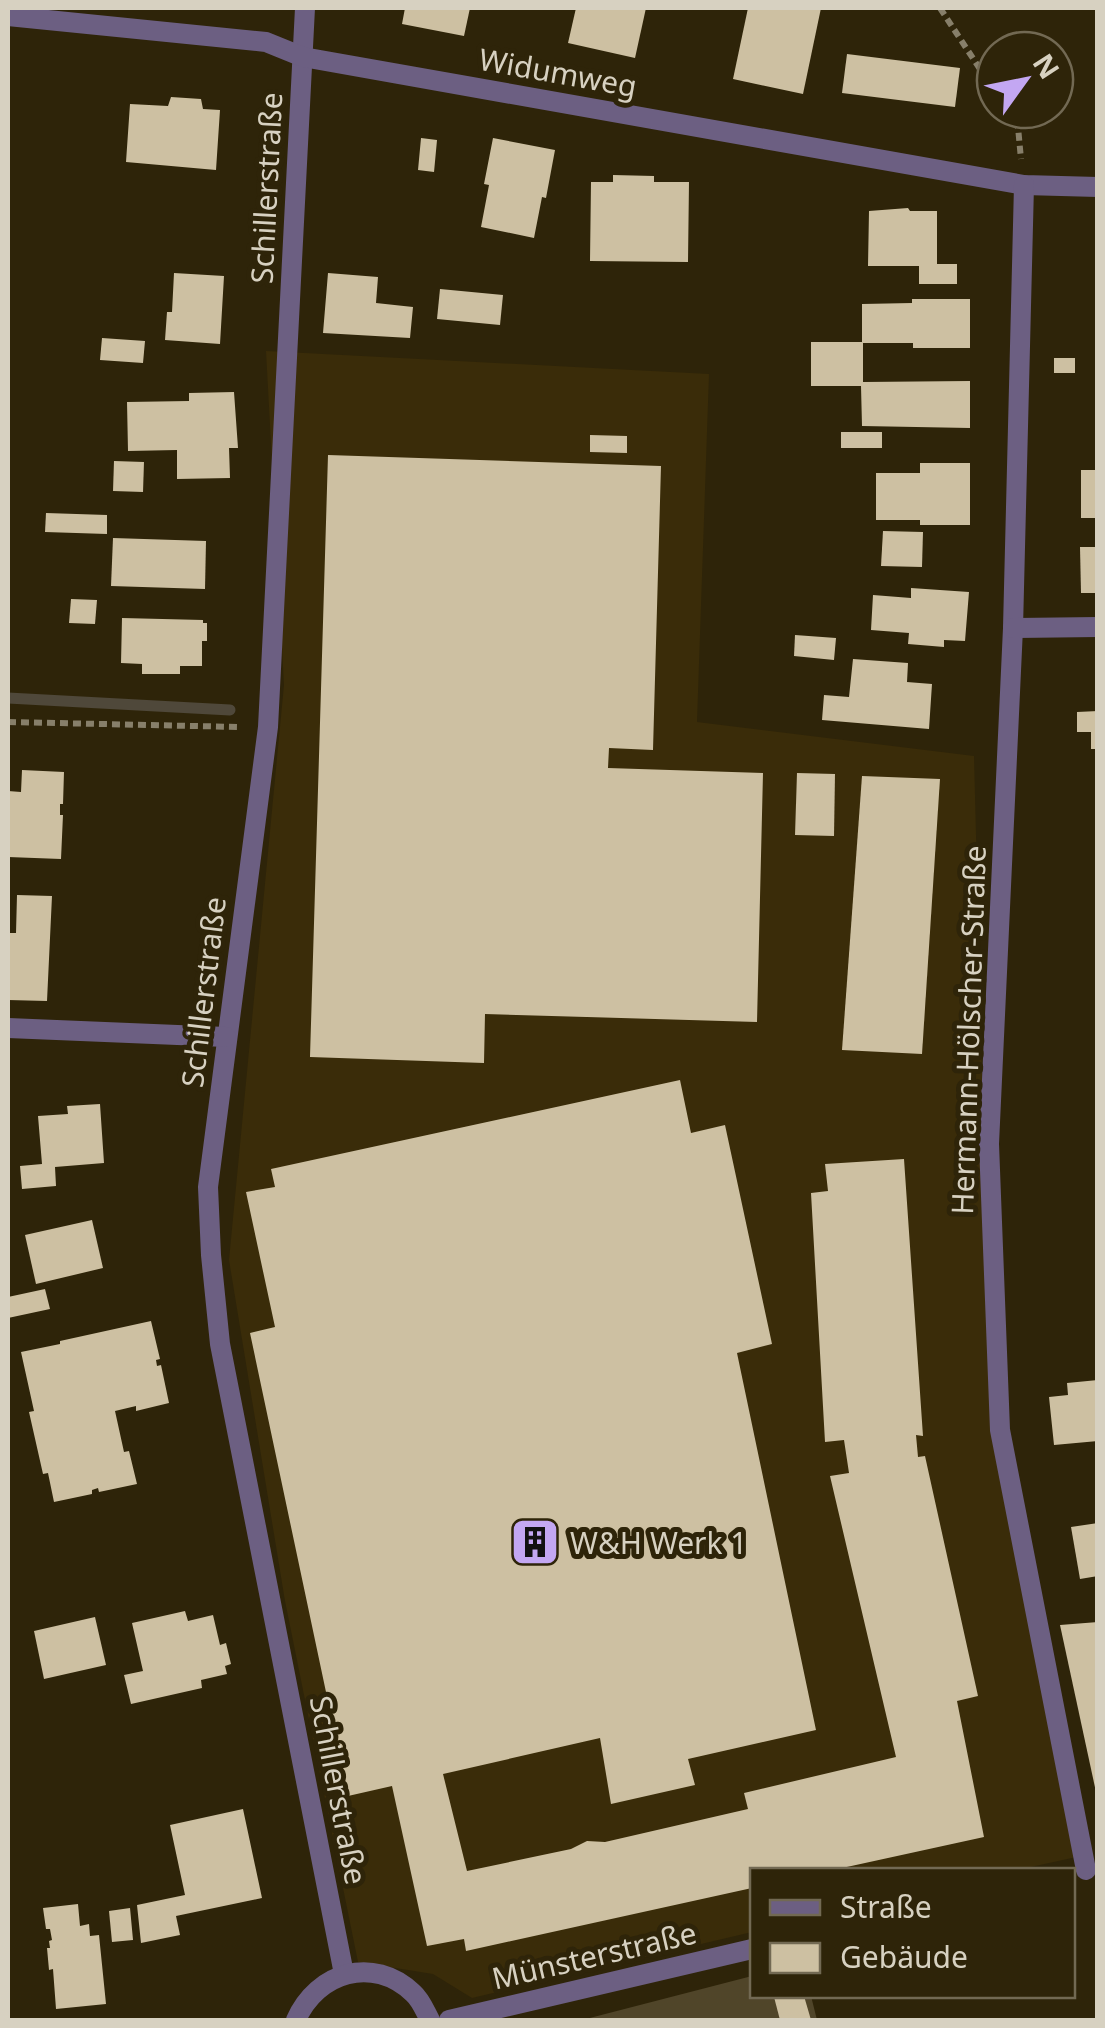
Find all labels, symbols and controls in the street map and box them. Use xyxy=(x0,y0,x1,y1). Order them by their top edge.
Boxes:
north arrow xyxy=(975,30,1075,130)
street label: Widumweg xyxy=(476,38,640,106)
text: N xyxy=(1025,46,1069,86)
street label: Schillerstraße xyxy=(241,91,291,285)
street label: Hermann-Hölscher-Straße xyxy=(941,845,995,1215)
street label: Schillerstraße xyxy=(171,894,235,1090)
building icon: W&H Werk 1 xyxy=(509,1516,561,1568)
place label: W&H Werk 1 xyxy=(570,1522,747,1563)
street label: Schillerstraße xyxy=(301,1692,377,1888)
legend xyxy=(750,1868,1075,1998)
text: Straße xyxy=(840,1886,932,1927)
street label: Münsterstraße xyxy=(488,1912,700,1998)
text: Gebäude xyxy=(840,1936,968,1977)

